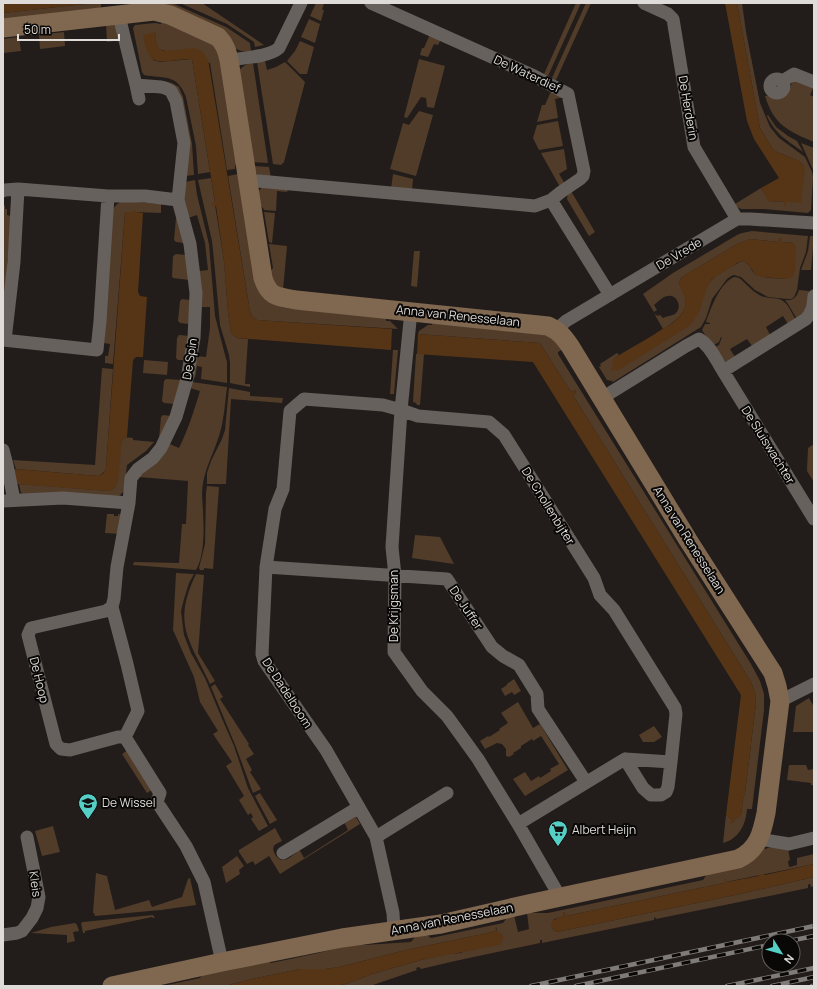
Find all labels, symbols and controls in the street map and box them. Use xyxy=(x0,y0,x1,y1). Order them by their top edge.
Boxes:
scale bar xyxy=(18,16,119,42)
text: 50 m xyxy=(24,21,51,38)
street label: De Waterdief xyxy=(491,51,564,97)
street label: De Herderin xyxy=(674,74,703,142)
street label: De Vrede xyxy=(653,233,705,274)
street label: Anna van Renesselaan xyxy=(395,301,521,330)
street label: De Spin xyxy=(178,337,201,381)
street label: De Sluiswachter xyxy=(738,403,800,487)
street label: De Cnollenbijter xyxy=(518,464,579,548)
street label: Anna van Renesselaan xyxy=(649,483,730,597)
street label: De Krijgsman xyxy=(385,570,402,642)
street label: De Juffer xyxy=(446,583,488,633)
street label: De Dadelboom xyxy=(258,654,316,731)
street label: De Hoop xyxy=(26,655,53,705)
school or university icon: De Wissel xyxy=(77,792,99,820)
place label: De Wissel xyxy=(102,794,156,811)
supermarket icon: Albert Heijn xyxy=(547,819,569,847)
place label: Albert Heijn xyxy=(572,821,636,838)
street label: Kleis xyxy=(25,870,46,898)
street label: Anna van Renesselaan xyxy=(389,898,515,939)
north arrow xyxy=(761,933,801,973)
text: N xyxy=(781,952,798,967)

